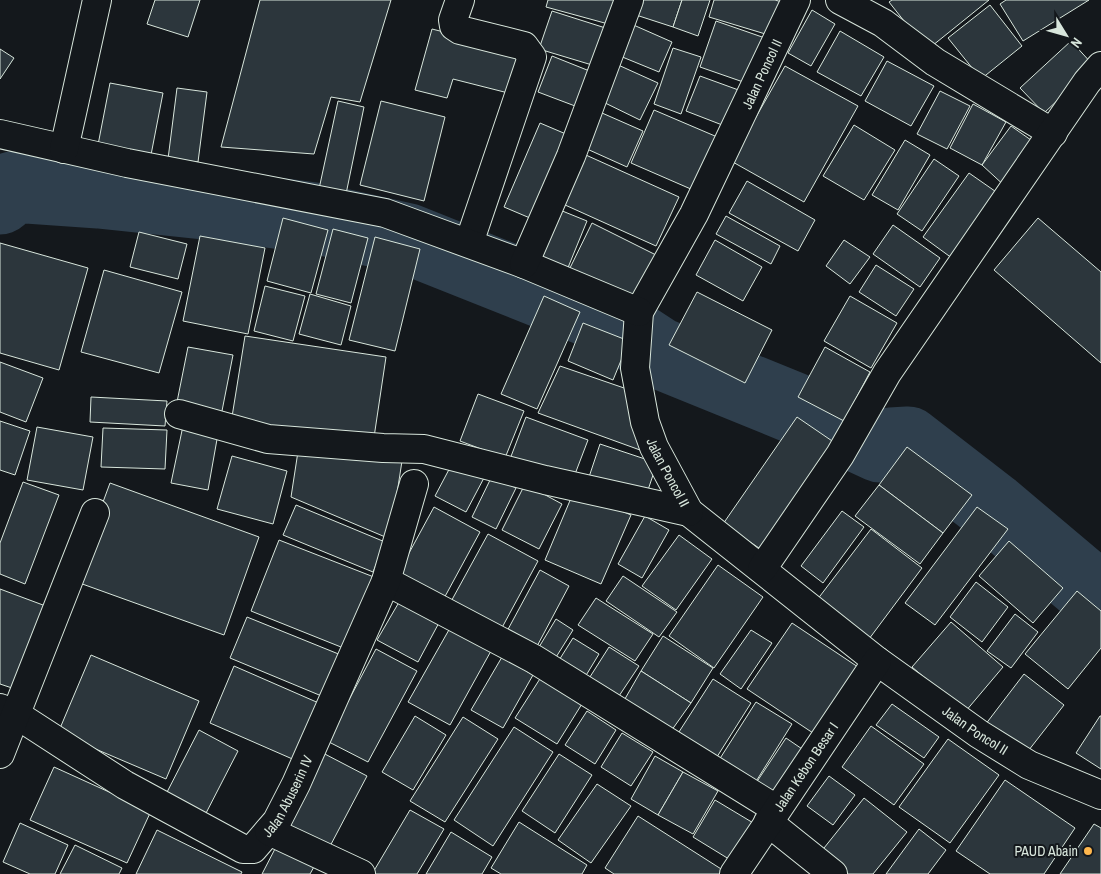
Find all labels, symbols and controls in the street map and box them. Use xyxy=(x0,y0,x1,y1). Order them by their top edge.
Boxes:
north arrow xyxy=(1041,10,1091,60)
text: N xyxy=(1067,34,1086,52)
street label: Jalan Poncol II xyxy=(738,36,786,112)
street label: Jalan Poncol II xyxy=(643,436,694,510)
street label: Jalan Poncol II xyxy=(939,702,1011,759)
street label: Jalan Kebon Besar I xyxy=(770,719,842,815)
street label: Jalan Abuserin IV xyxy=(258,752,317,841)
place label: PAUD Abain xyxy=(1014,842,1078,860)
marker: PAUD Abain xyxy=(1082,845,1094,857)

